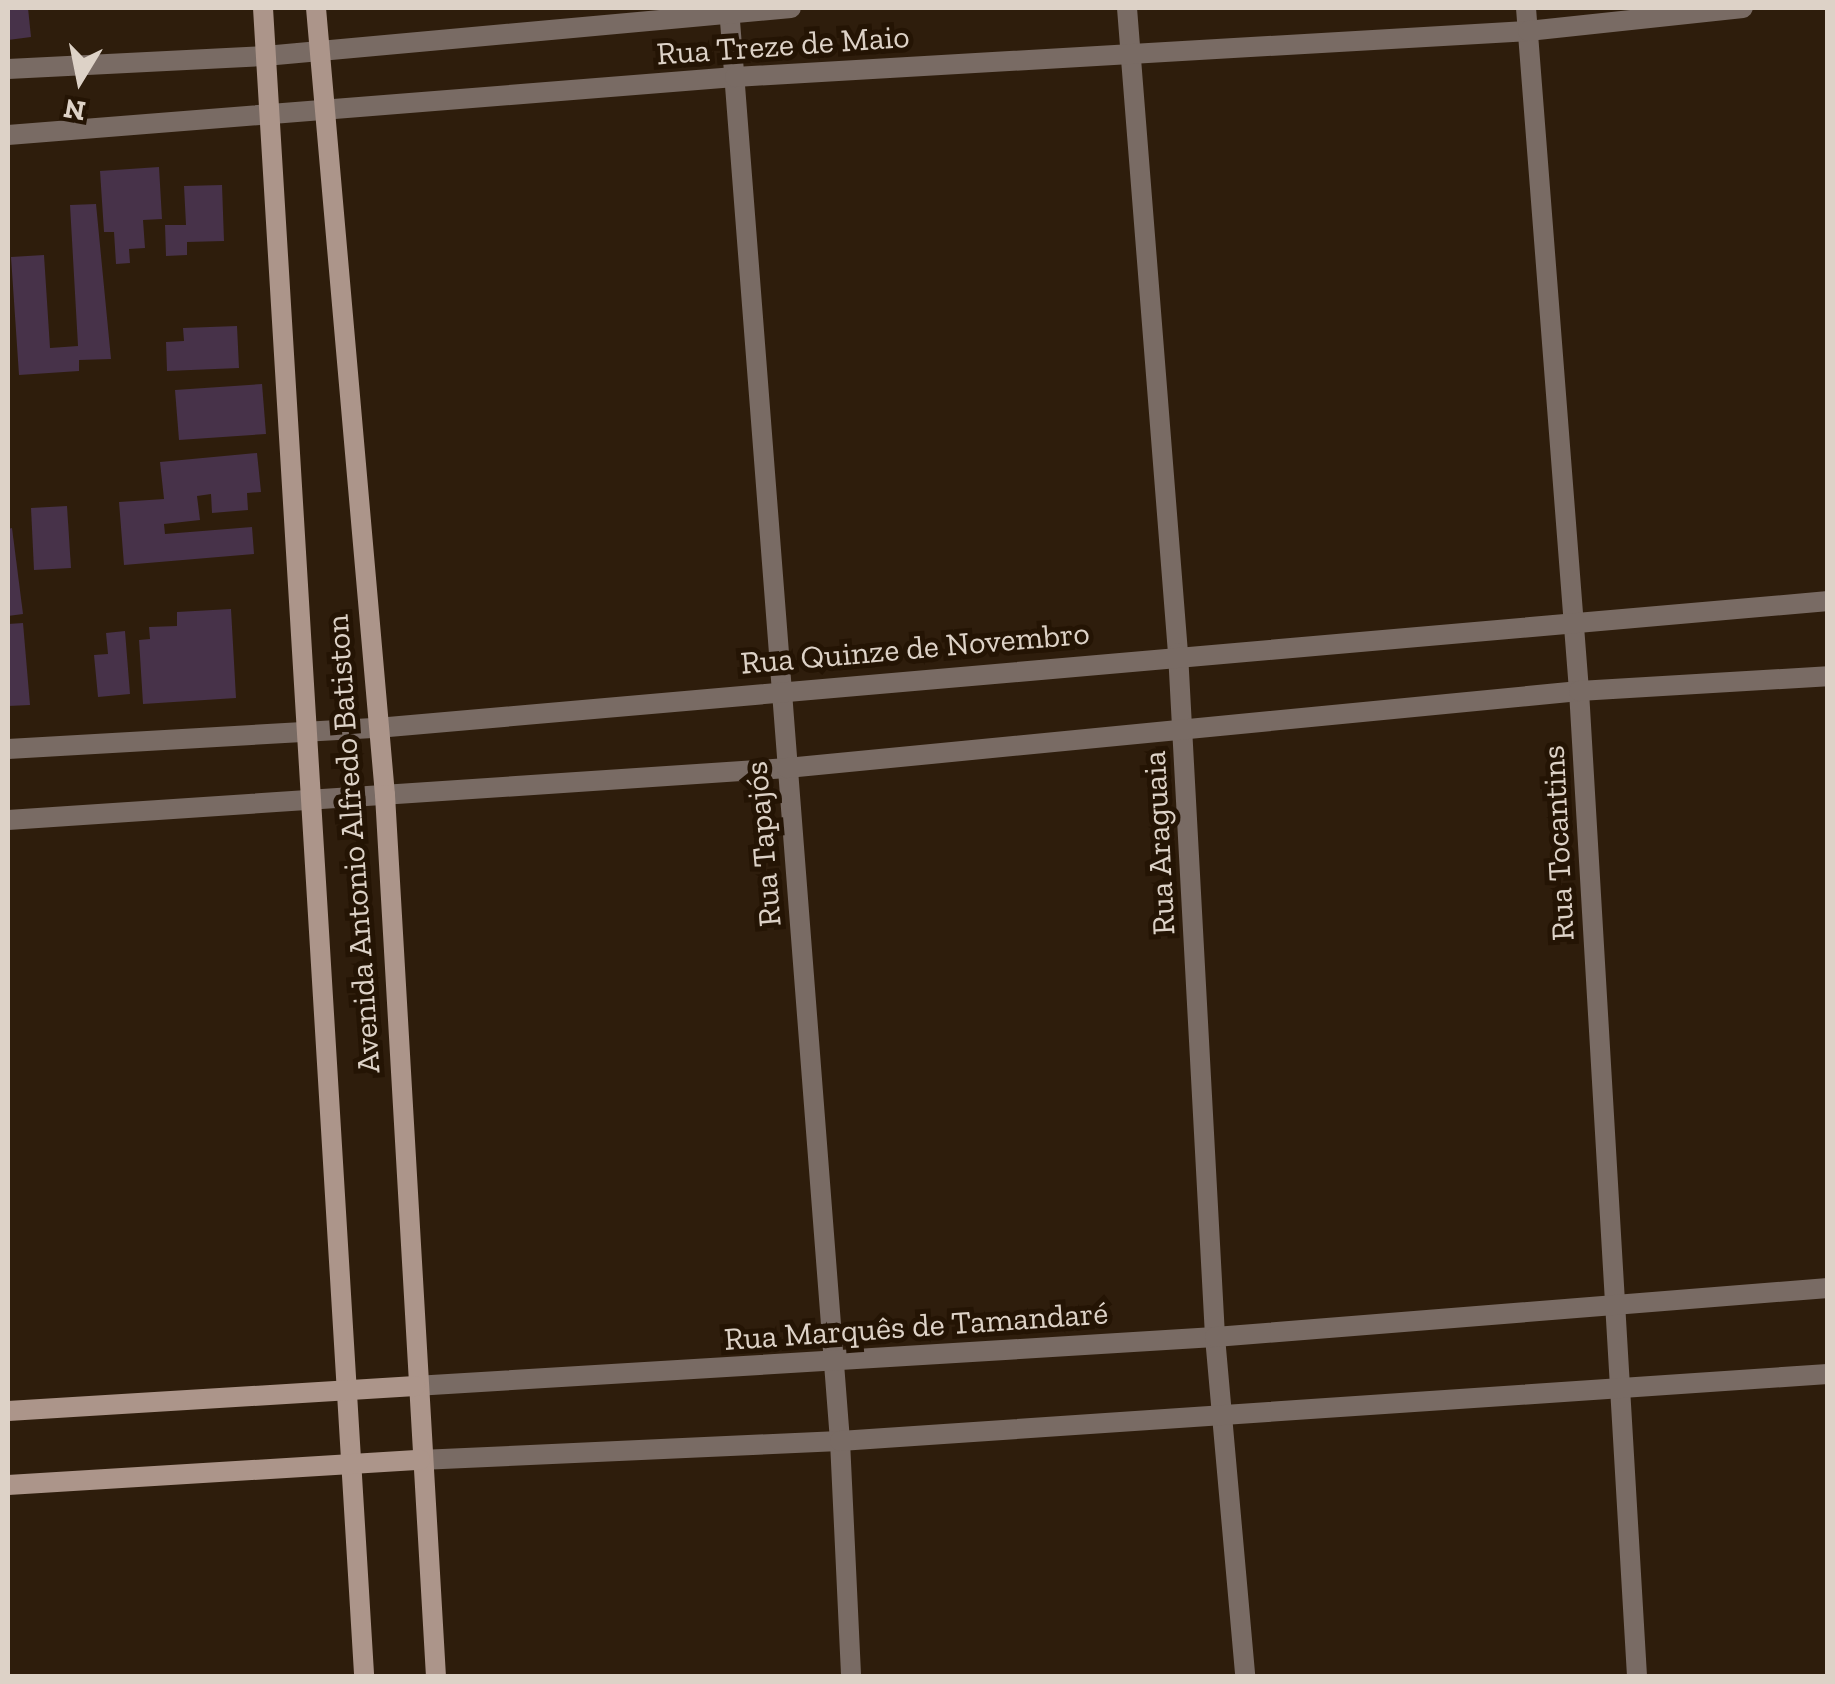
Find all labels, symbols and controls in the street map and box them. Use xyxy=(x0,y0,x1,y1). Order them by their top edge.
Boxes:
street label: Rua Treze de Maio xyxy=(655,17,911,73)
north arrow xyxy=(30,30,130,130)
text: N xyxy=(61,92,88,128)
street label: Avenida Antonio Alfredo Batiston xyxy=(318,613,388,1075)
street label: Rua Quinze de Novembro xyxy=(739,614,1091,682)
street label: Rua Tocantins xyxy=(1534,744,1582,942)
street label: Rua Araguaia xyxy=(1135,749,1183,937)
street label: Rua Tapajós xyxy=(737,759,789,929)
street label: Rua Marquês de Tamandaré xyxy=(722,1293,1110,1359)

